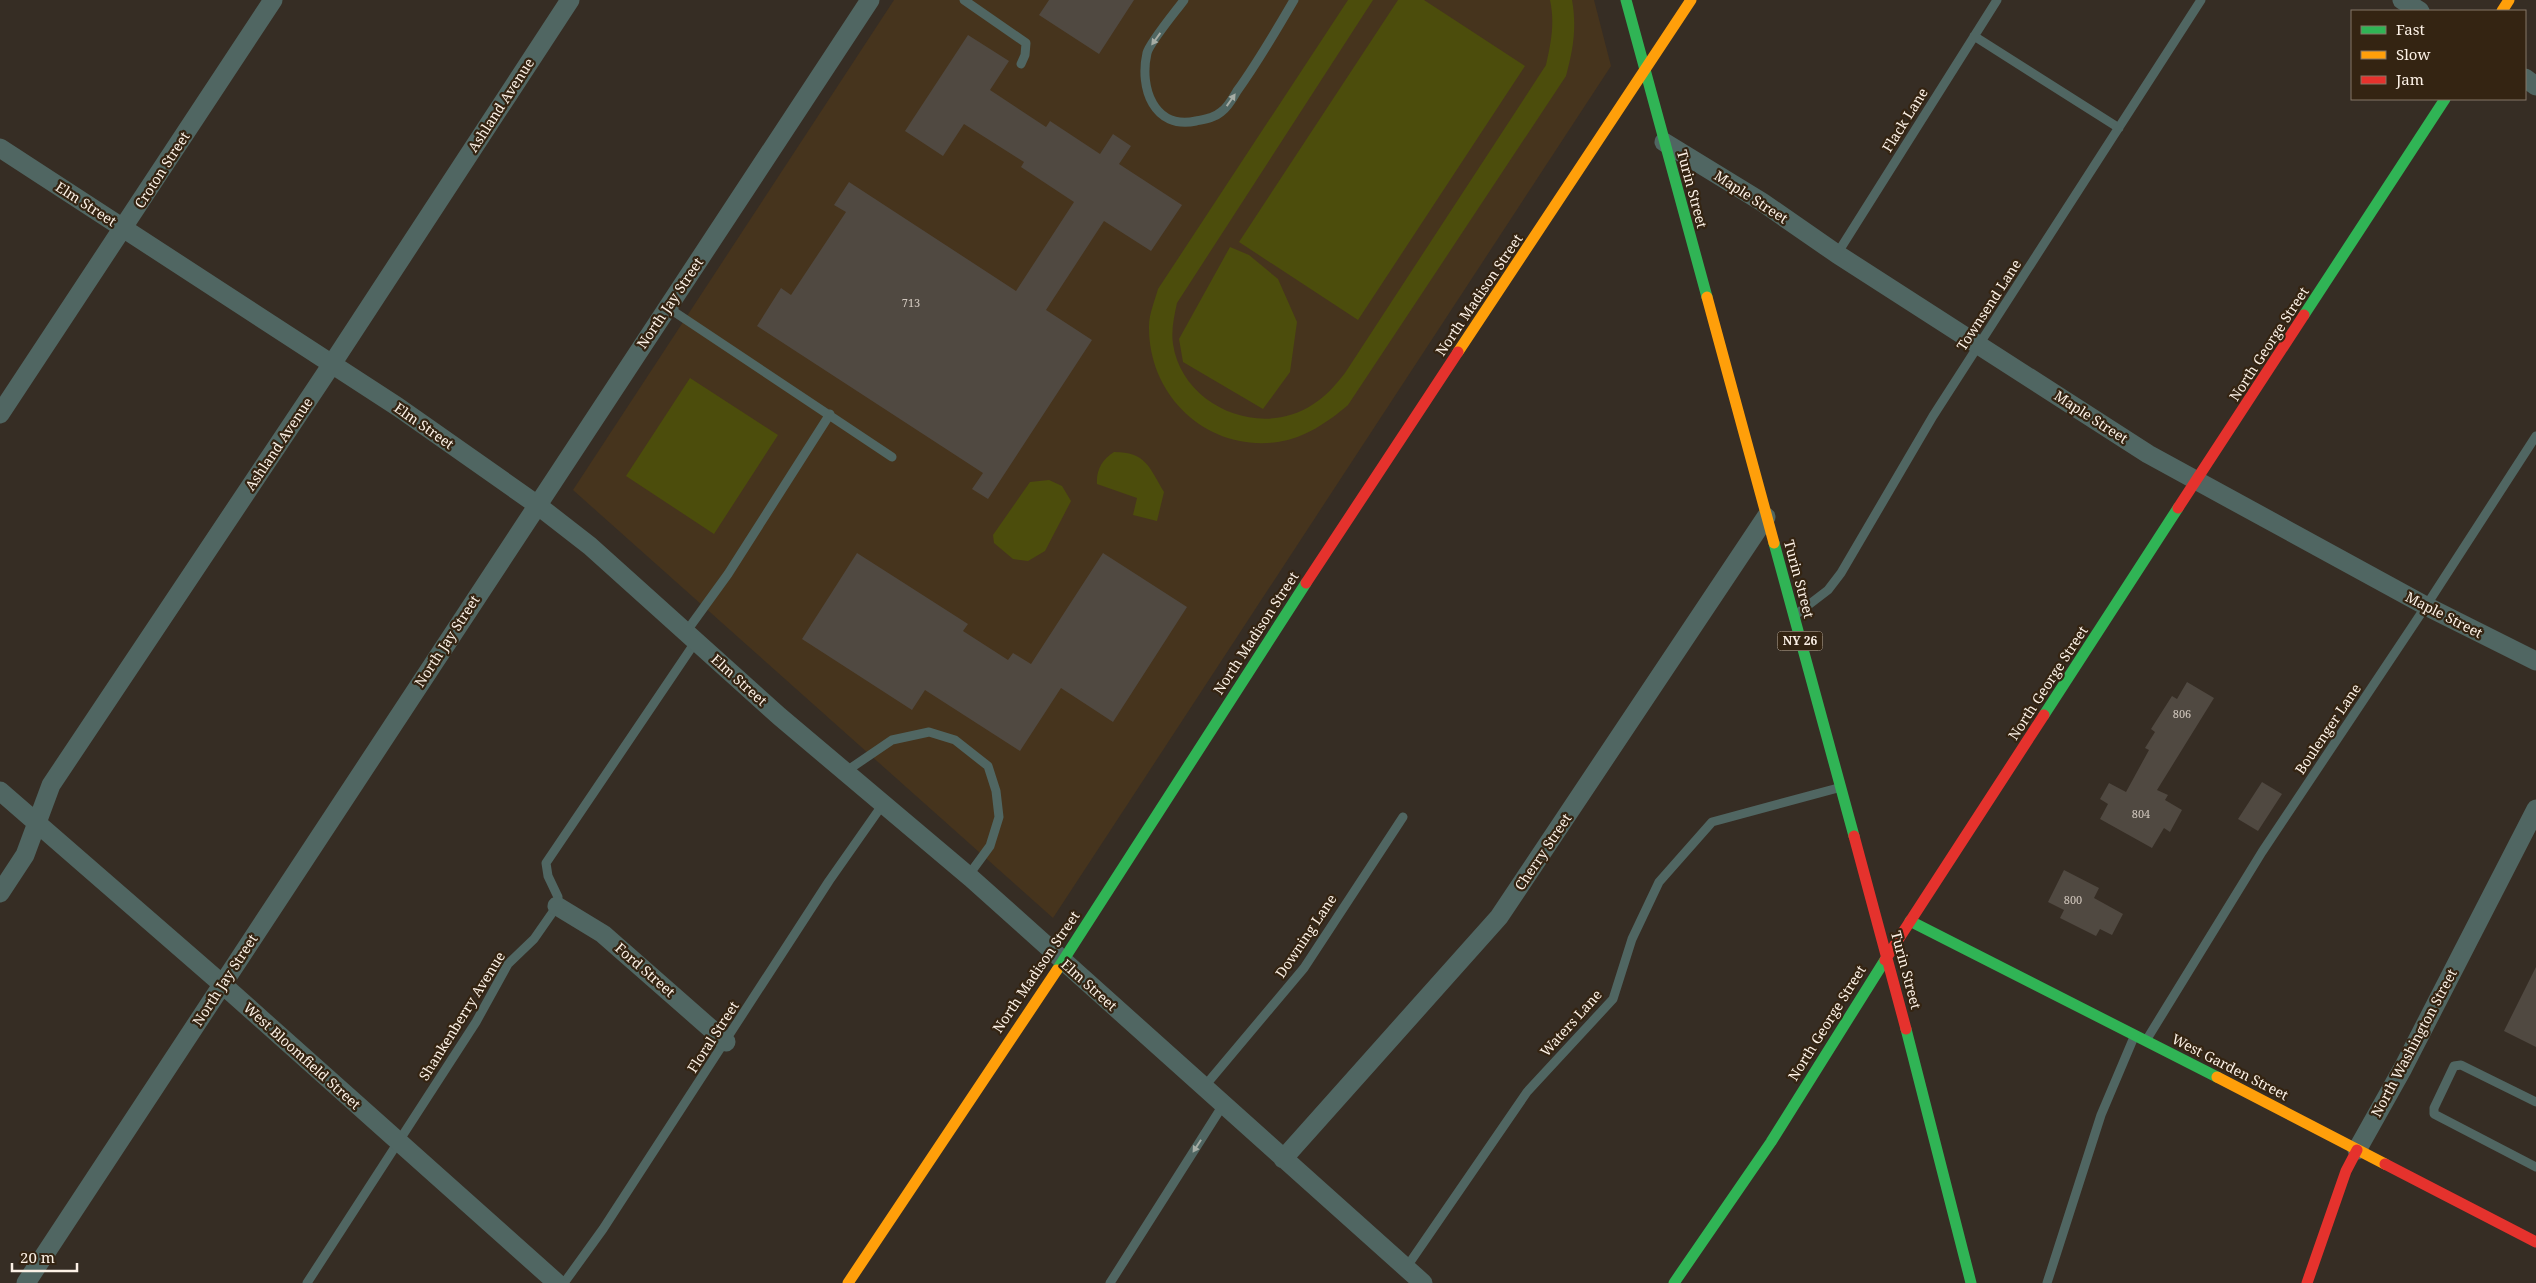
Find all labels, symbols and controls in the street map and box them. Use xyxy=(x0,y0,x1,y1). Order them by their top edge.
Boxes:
legend xyxy=(2351,10,2526,100)
text: Fast xyxy=(2396,19,2425,39)
one-way arrow xyxy=(1151,33,1161,46)
text: Slow xyxy=(2396,44,2430,64)
street label: Ashland Avenue xyxy=(463,54,538,155)
text: Jam xyxy=(2395,69,2424,89)
street label: Flack Lane xyxy=(1877,84,1932,155)
one-way arrow xyxy=(1226,93,1236,107)
street label: Croton Street xyxy=(130,128,194,212)
street label: Turin Street xyxy=(1673,148,1712,230)
street label: Maple Street xyxy=(1711,166,1792,227)
street label: Elm Street xyxy=(52,177,120,230)
street label: North Madison Street xyxy=(1431,230,1526,359)
street label: North Jay Street xyxy=(632,253,707,352)
street label: Townsend Lane xyxy=(1952,255,2025,354)
street label: North George Street xyxy=(2224,283,2313,405)
house number: 713 xyxy=(902,295,920,310)
street label: Maple Street xyxy=(2051,386,2132,447)
street label: Ashland Avenue xyxy=(240,393,317,494)
street label: Elm Street xyxy=(391,398,458,453)
street label: Turin Street xyxy=(1780,538,1819,620)
street label: North Madison Street xyxy=(1209,568,1303,698)
street label: Maple Street xyxy=(2402,587,2486,642)
street label: North Jay Street xyxy=(410,591,483,690)
street label: North George Street xyxy=(2003,622,2092,744)
road number: NY 26 xyxy=(1778,631,1822,650)
street label: Elm Street xyxy=(707,649,771,710)
street label: Boulenger Lane xyxy=(2290,680,2365,778)
house number: 806 xyxy=(2173,706,2191,721)
house number: 804 xyxy=(2132,806,2150,821)
street label: Cherry Street xyxy=(1510,810,1575,894)
street label: Downing Lane xyxy=(1271,890,1341,981)
house number: 800 xyxy=(2064,892,2082,907)
street label: North Madison Street xyxy=(988,907,1083,1036)
street label: Turin Street xyxy=(1887,929,1926,1011)
street label: North Jay Street xyxy=(188,930,261,1029)
street label: Ford Street xyxy=(611,938,679,1001)
street label: Shankenberry Avenue xyxy=(414,948,509,1084)
street label: Elm Street xyxy=(1057,954,1121,1015)
street label: North George Street xyxy=(1783,961,1870,1084)
street label: North Washington Street xyxy=(2366,965,2461,1120)
street label: Waters Lane xyxy=(1536,985,1606,1060)
street label: Floral Street xyxy=(682,997,743,1076)
street label: West Bloomfield Street xyxy=(240,998,365,1113)
street label: West Garden Street xyxy=(2169,1029,2292,1104)
one-way arrow xyxy=(1192,1140,1202,1153)
scale bar xyxy=(12,1240,78,1272)
text: 20 m xyxy=(20,1247,55,1267)

